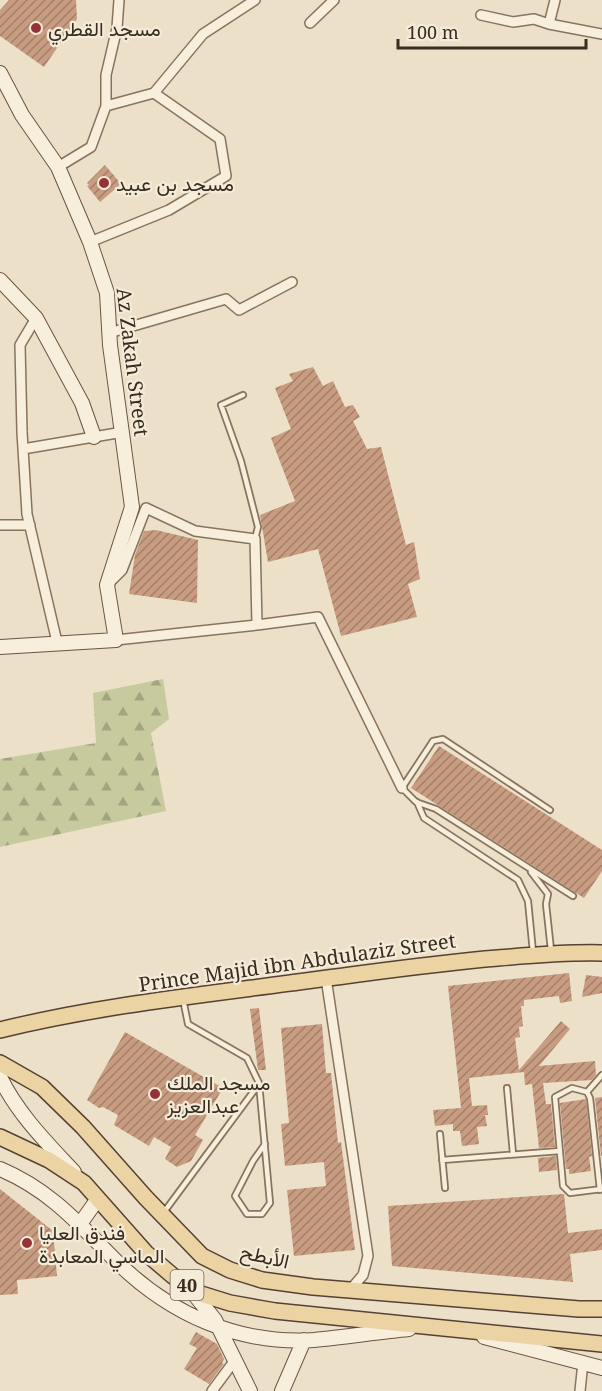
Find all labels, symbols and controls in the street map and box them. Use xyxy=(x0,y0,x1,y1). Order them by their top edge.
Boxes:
scale bar xyxy=(398,12,586,50)
place label: مسجد القطري xyxy=(48,15,161,46)
text: 100 m xyxy=(407,20,459,44)
marker: مسجد القطري xyxy=(29,21,43,35)
place label: مسجد بن عبيد xyxy=(116,170,234,197)
marker: مسجد بن عبيد xyxy=(97,176,111,190)
street label: Az Zakah Street xyxy=(111,286,155,438)
street label: Prince Majid ibn Abdulaziz Street xyxy=(137,926,457,998)
place label: مسجد الملك عبدالعزيز xyxy=(166,1069,270,1119)
marker: مسجد الملك عبدالعزيز xyxy=(148,1087,162,1101)
place label: فندق العليا الماسي المعابدة xyxy=(39,1219,164,1273)
marker: فندق العليا الماسي المعابدة xyxy=(20,1236,34,1250)
street label: الأبطح xyxy=(238,1237,292,1276)
road number: 40 xyxy=(170,1270,204,1300)

